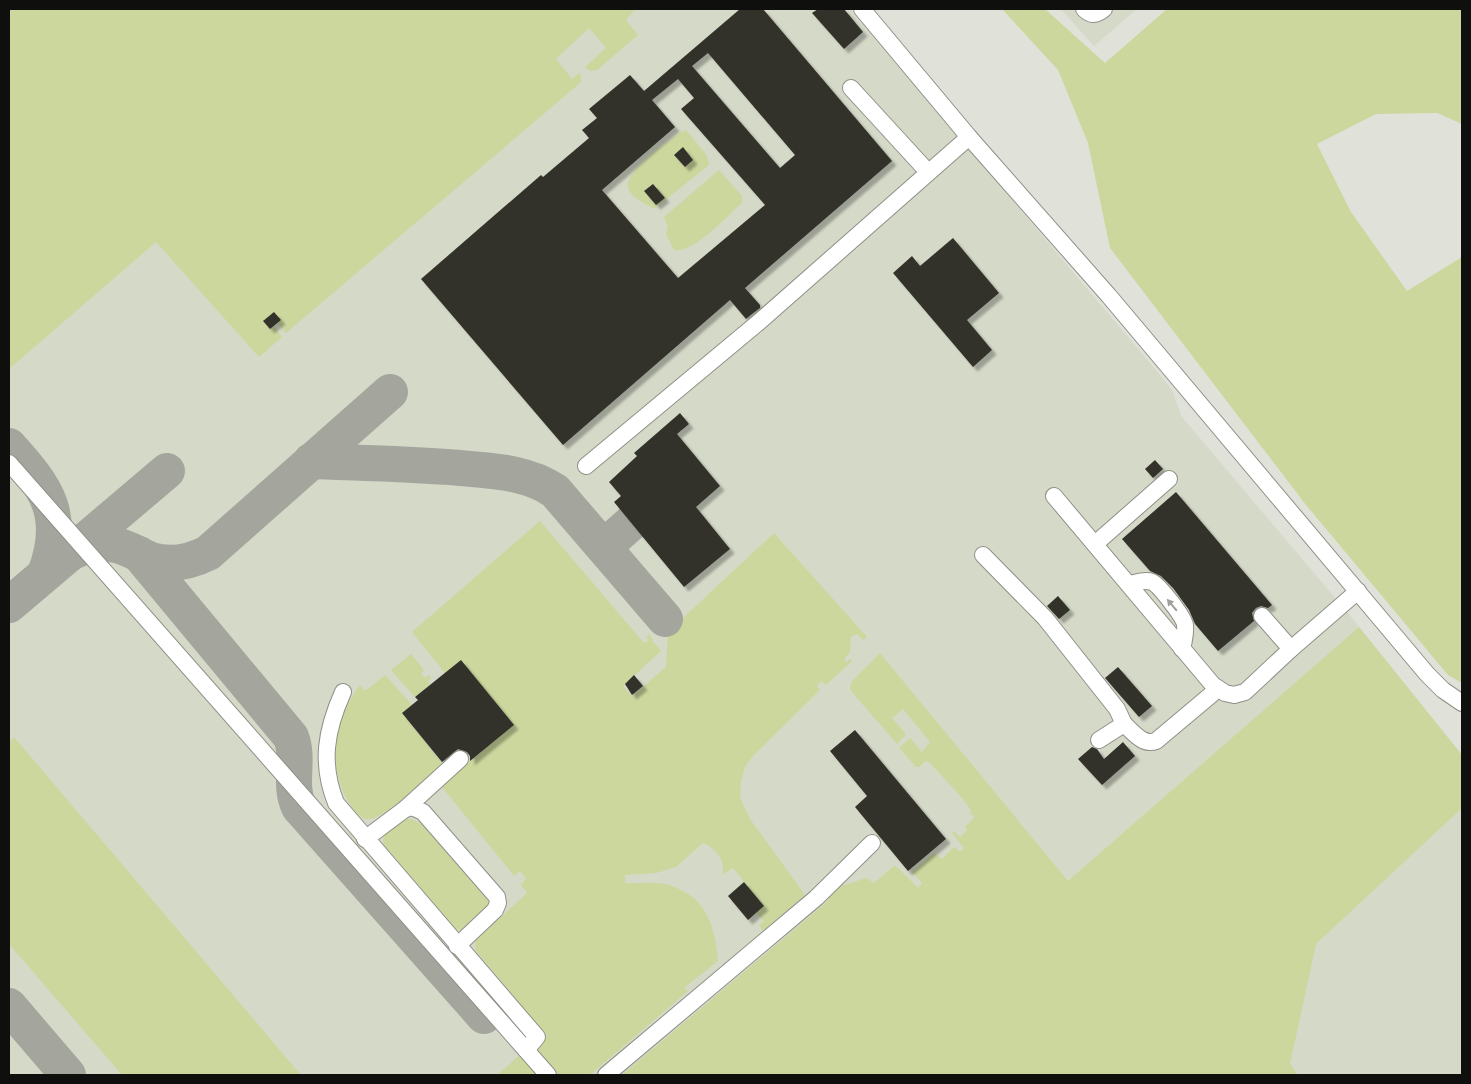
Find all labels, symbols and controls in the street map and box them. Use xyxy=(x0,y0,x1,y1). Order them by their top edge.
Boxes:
one-way arrow xyxy=(1166,599,1178,611)

